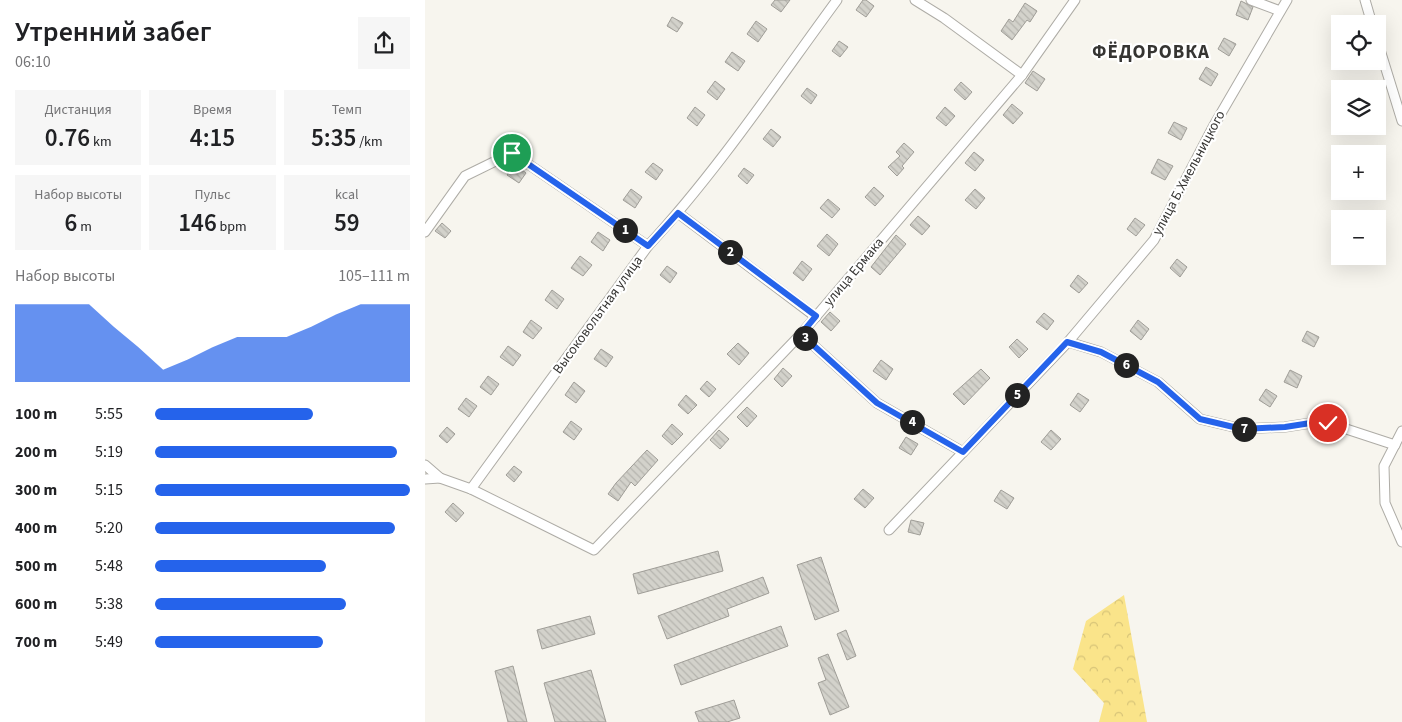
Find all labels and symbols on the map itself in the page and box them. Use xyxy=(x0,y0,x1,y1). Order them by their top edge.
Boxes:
district label: ФЁДОРОВКА xyxy=(1092,39,1210,66)
street label: улица Б.Хмельницкого xyxy=(1148,107,1230,239)
pin xyxy=(491,132,533,174)
pin: 1 xyxy=(613,218,637,242)
street label: улица Ермака xyxy=(819,233,889,311)
pin: 2 xyxy=(717,240,743,264)
street label: Высоковольтная улица xyxy=(548,252,648,378)
pin: 3 xyxy=(793,326,817,350)
pin: 6 xyxy=(1113,352,1139,378)
pin: 5 xyxy=(1005,382,1029,408)
pin xyxy=(1307,402,1349,444)
pin: 4 xyxy=(899,410,925,434)
pin: 7 xyxy=(1231,416,1257,442)

